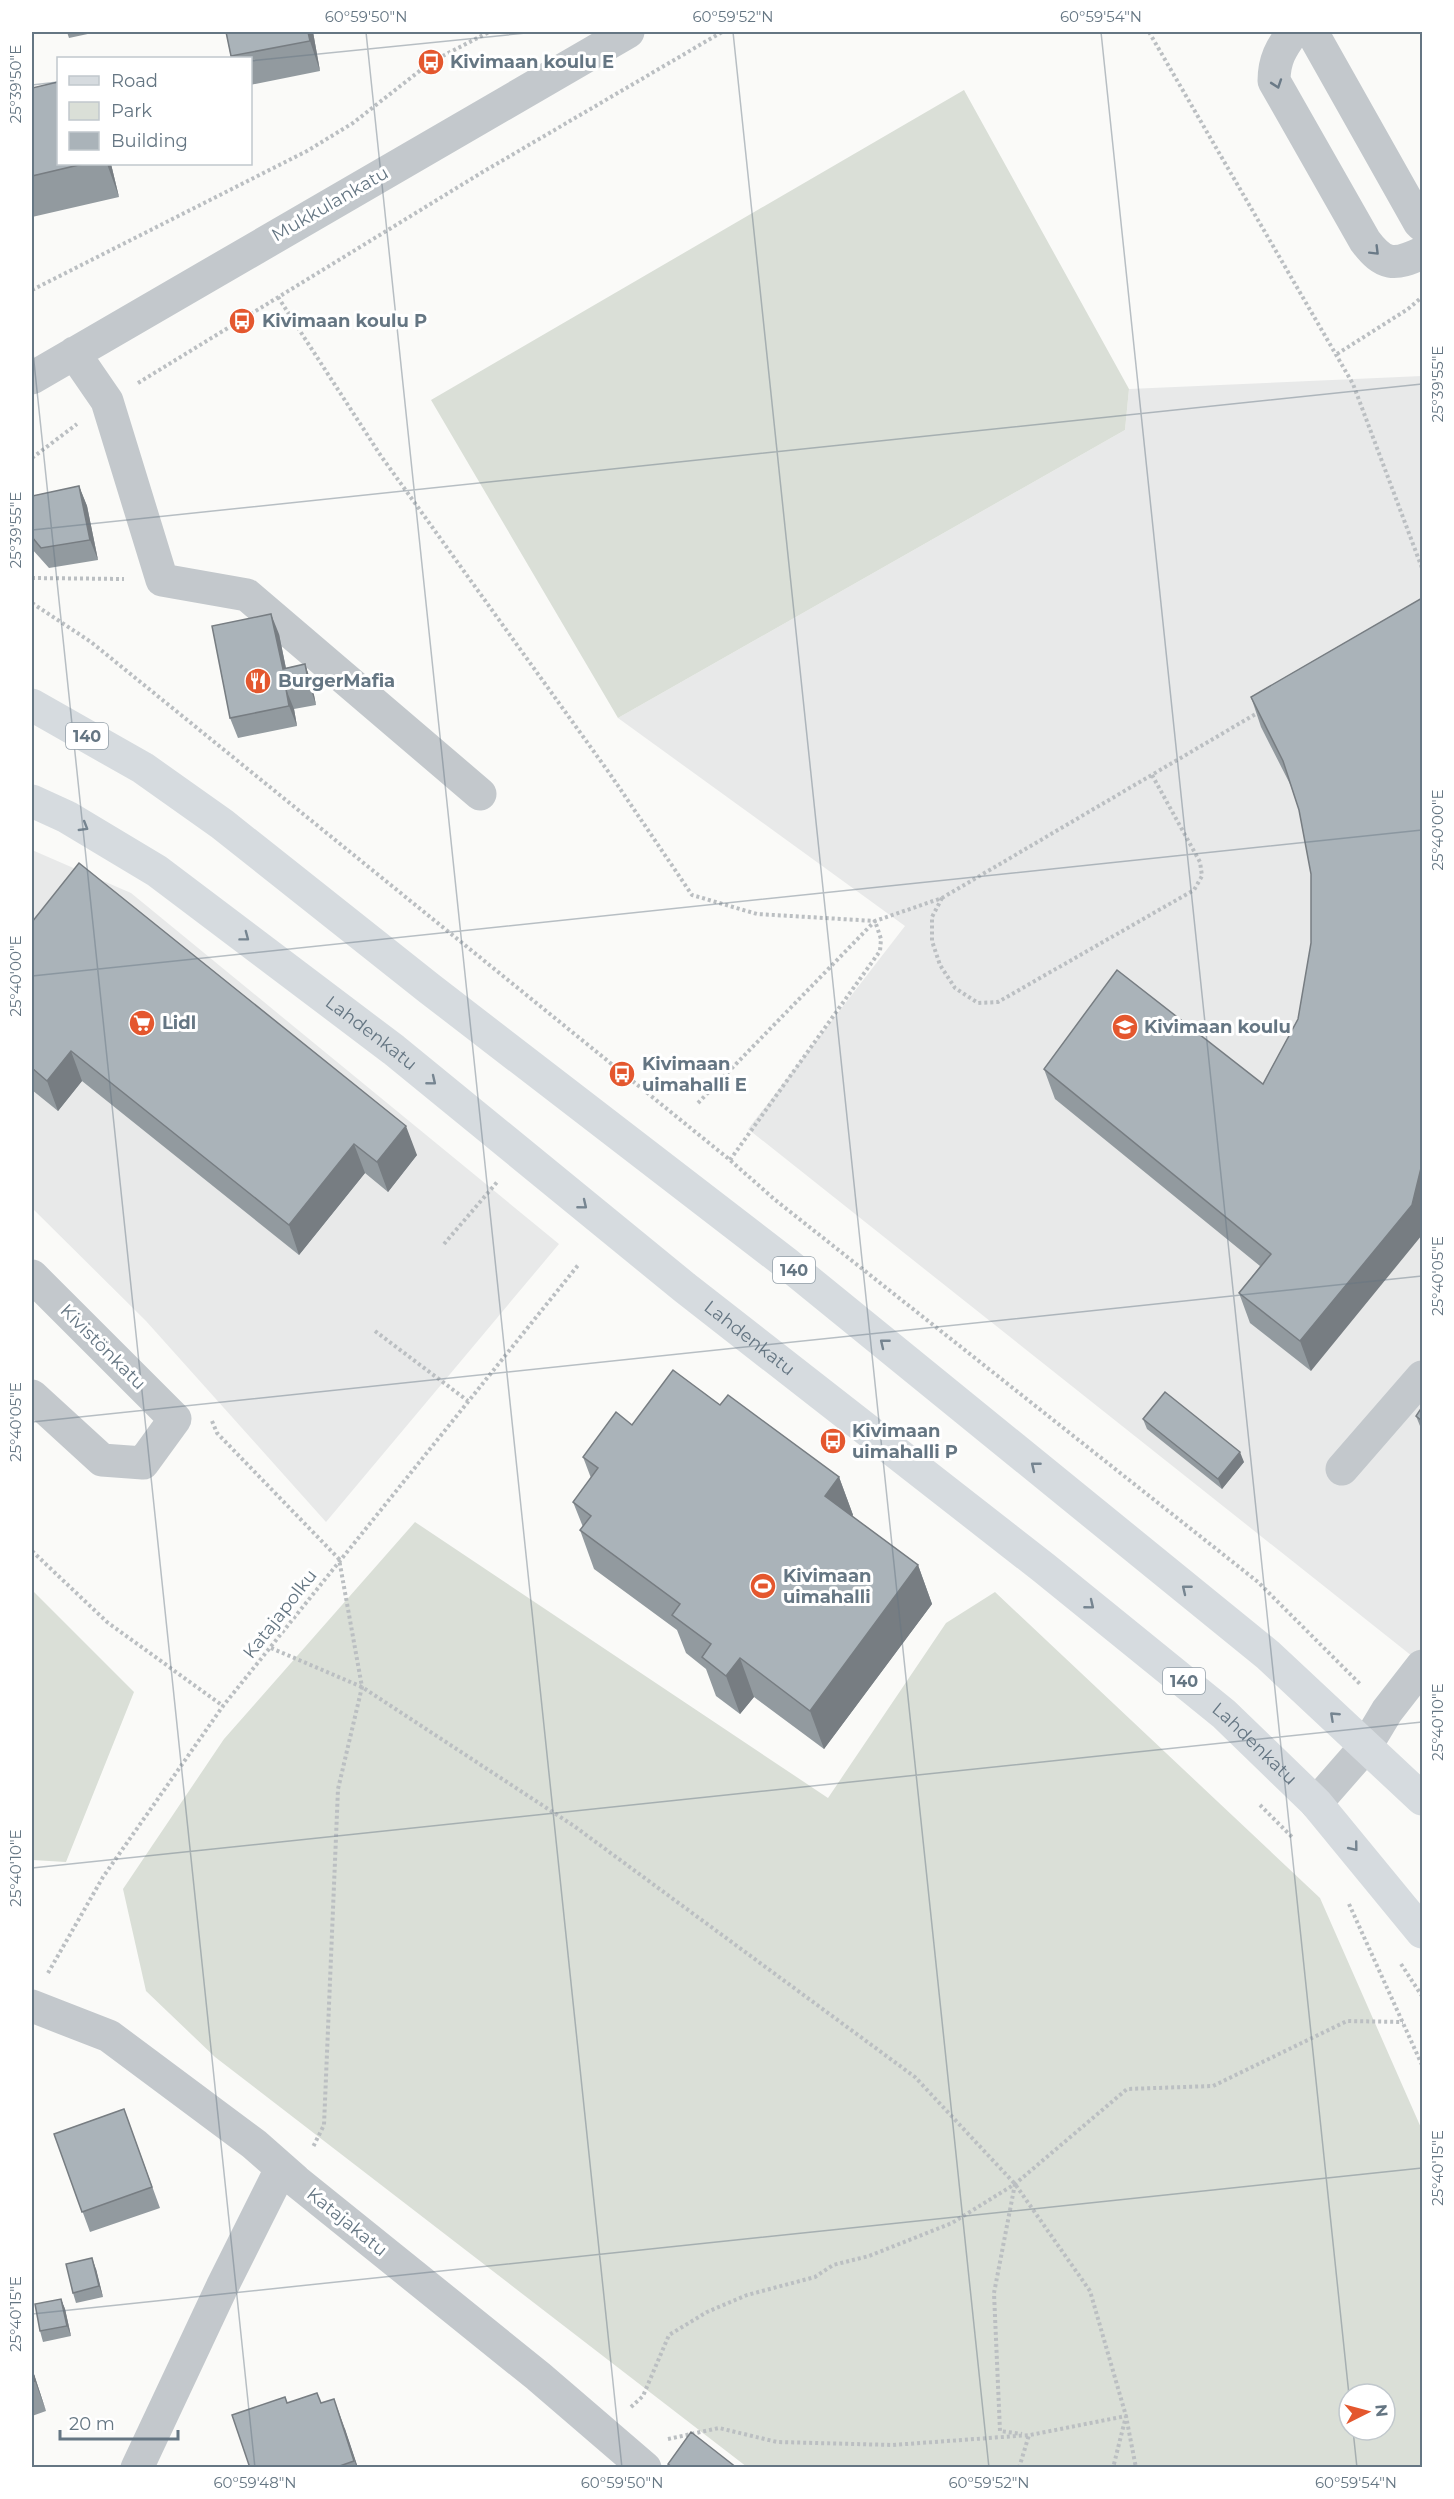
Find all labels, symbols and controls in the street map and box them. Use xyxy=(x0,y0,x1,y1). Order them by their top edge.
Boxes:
text: 60°59'50"N xyxy=(325,7,407,26)
text: 60°59'52"N xyxy=(692,7,774,26)
text: 60°59'54"N xyxy=(1060,7,1142,26)
text: 25°39'50"E xyxy=(6,45,25,123)
bus stop icon: Kivimaan koulu E xyxy=(416,47,446,77)
place label: Kivimaan koulu E xyxy=(450,51,614,73)
legend xyxy=(57,57,252,165)
text: Road xyxy=(111,70,158,92)
one-way arrow xyxy=(1270,78,1282,88)
text: Park xyxy=(111,100,152,122)
text: Building xyxy=(111,130,188,152)
street label: Mukkulankatu xyxy=(268,162,392,246)
one-way arrow xyxy=(1368,244,1378,255)
bus stop icon: Kivimaan koulu P xyxy=(227,306,257,336)
place label: Kivimaan koulu P xyxy=(262,310,427,332)
text: 25°39'55"E xyxy=(1428,346,1447,422)
text: 25°39'55"E xyxy=(6,492,25,568)
restaurant icon: BurgerMafia xyxy=(243,666,273,696)
place label: BurgerMafia xyxy=(278,670,395,692)
road number: 140 xyxy=(66,723,108,749)
text: 25°40'00"E xyxy=(1428,789,1447,871)
one-way arrow xyxy=(78,820,88,831)
one-way arrow xyxy=(238,929,249,940)
text: 25°40'00"E xyxy=(6,935,25,1017)
street label: Lahdenkatu xyxy=(321,991,421,1075)
supermarket icon: Lidl xyxy=(127,1008,157,1038)
place label: Lidl xyxy=(162,1012,196,1034)
school or university icon: Kivimaan koulu xyxy=(1110,1012,1140,1042)
place label: Kivimaan koulu xyxy=(1144,1016,1291,1038)
place label: Kivimaan uimahalli E xyxy=(642,1053,747,1096)
bus stop icon: Kivimaan uimahalli E xyxy=(607,1059,637,1089)
one-way arrow xyxy=(425,1074,436,1085)
one-way arrow xyxy=(576,1197,587,1208)
text: 25°40'05"E xyxy=(1428,1236,1447,1316)
road number: 140 xyxy=(773,1257,815,1283)
street label: Lahdenkatu xyxy=(700,1296,799,1380)
street label: Kivistönkatu xyxy=(56,1300,150,1394)
one-way arrow xyxy=(880,1339,891,1350)
text: 25°40'05"E xyxy=(6,1382,25,1462)
place label: Kivimaan uimahalli P xyxy=(852,1420,958,1463)
bus stop icon: Kivimaan uimahalli P xyxy=(818,1426,848,1456)
one-way arrow xyxy=(1031,1462,1042,1473)
street label: Katajapolku xyxy=(238,1565,322,1663)
place label: Kivimaan uimahalli xyxy=(783,1565,871,1608)
sports icon: Kivimaan uimahalli xyxy=(748,1571,778,1601)
one-way arrow xyxy=(1182,1585,1193,1596)
one-way arrow xyxy=(1083,1598,1094,1609)
road number: 140 xyxy=(1163,1668,1205,1694)
text: 25°40'10"E xyxy=(1428,1683,1447,1761)
street label: Lahdenkatu xyxy=(1208,1698,1302,1790)
one-way arrow xyxy=(1330,1712,1340,1723)
text: 25°40'10"E xyxy=(6,1829,25,1907)
one-way arrow xyxy=(1347,1841,1358,1852)
text: 25°40'15"E xyxy=(1428,2130,1447,2206)
street label: Katajakatu xyxy=(302,2183,392,2261)
text: 25°40'15"E xyxy=(6,2276,25,2352)
north arrow xyxy=(1337,2382,1397,2442)
scale bar xyxy=(60,2403,178,2441)
text: N xyxy=(1371,2403,1392,2418)
text: 20 m xyxy=(69,2413,115,2435)
text: 60°59'48"N xyxy=(213,2473,297,2492)
text: 60°59'50"N xyxy=(581,2473,663,2492)
text: 60°59'52"N xyxy=(948,2473,1030,2492)
text: 60°59'54"N xyxy=(1315,2473,1397,2492)

